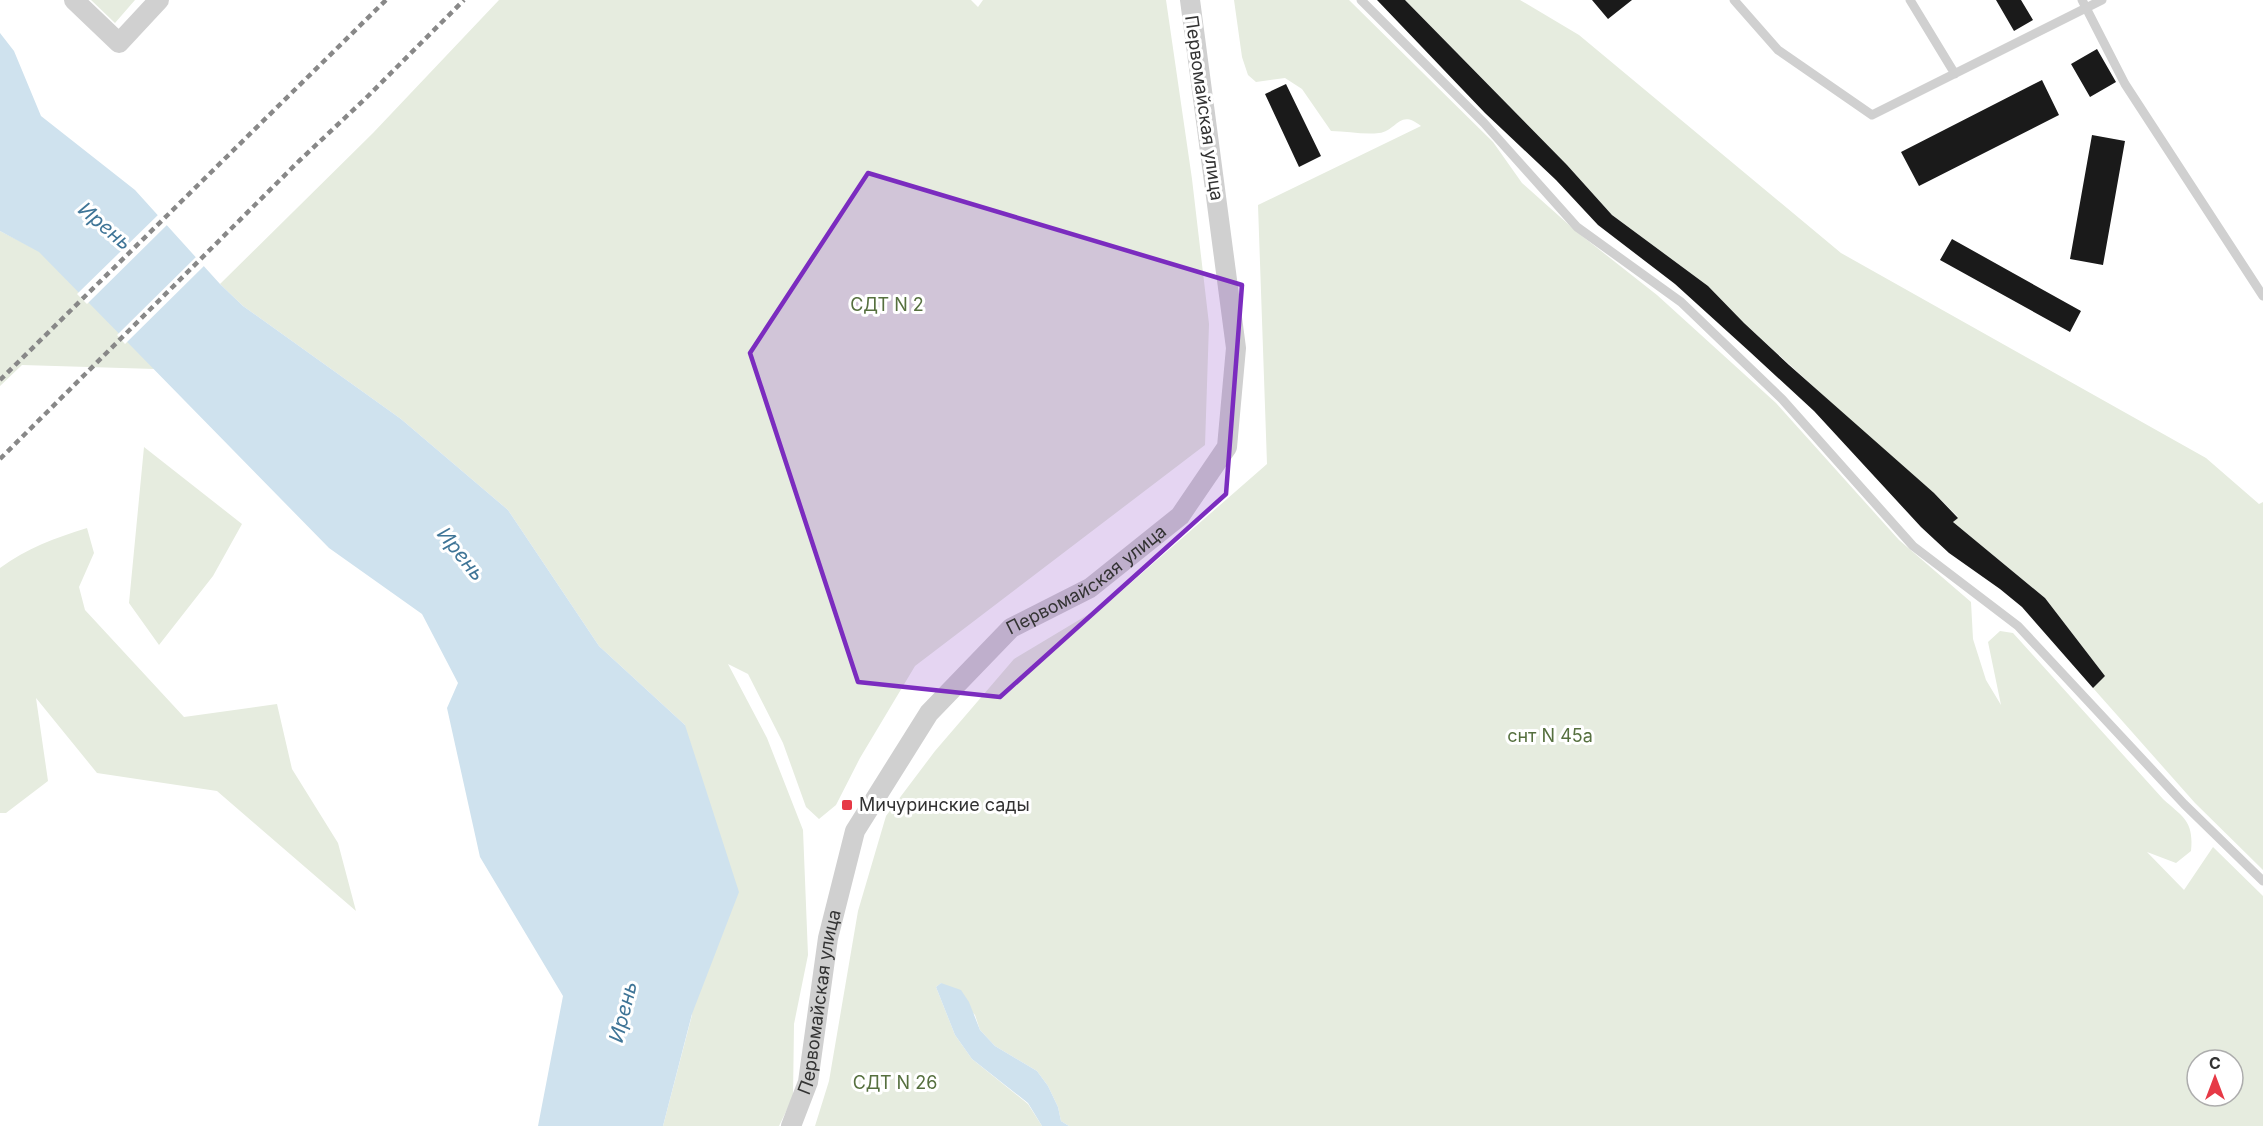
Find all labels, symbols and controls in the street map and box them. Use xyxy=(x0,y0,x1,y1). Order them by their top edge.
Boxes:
street label: Первомайская улица xyxy=(1181,14,1228,202)
water label: Ирень xyxy=(74,197,136,255)
park label: СДТ N 2 xyxy=(850,294,924,315)
street label: Первомайская улица xyxy=(1003,520,1170,639)
water label: Ирень xyxy=(432,522,490,586)
park label: снт N 45а xyxy=(1507,725,1593,746)
place label: Мичуринские сады xyxy=(859,794,1030,815)
marker: Мичуринские сады xyxy=(840,798,854,812)
street label: Первомайская улица xyxy=(793,907,845,1097)
water label: Ирень xyxy=(604,979,642,1045)
north arrow xyxy=(2185,1048,2245,1108)
text: С xyxy=(2209,1053,2221,1073)
park label: СДТ N 26 xyxy=(853,1072,937,1093)

